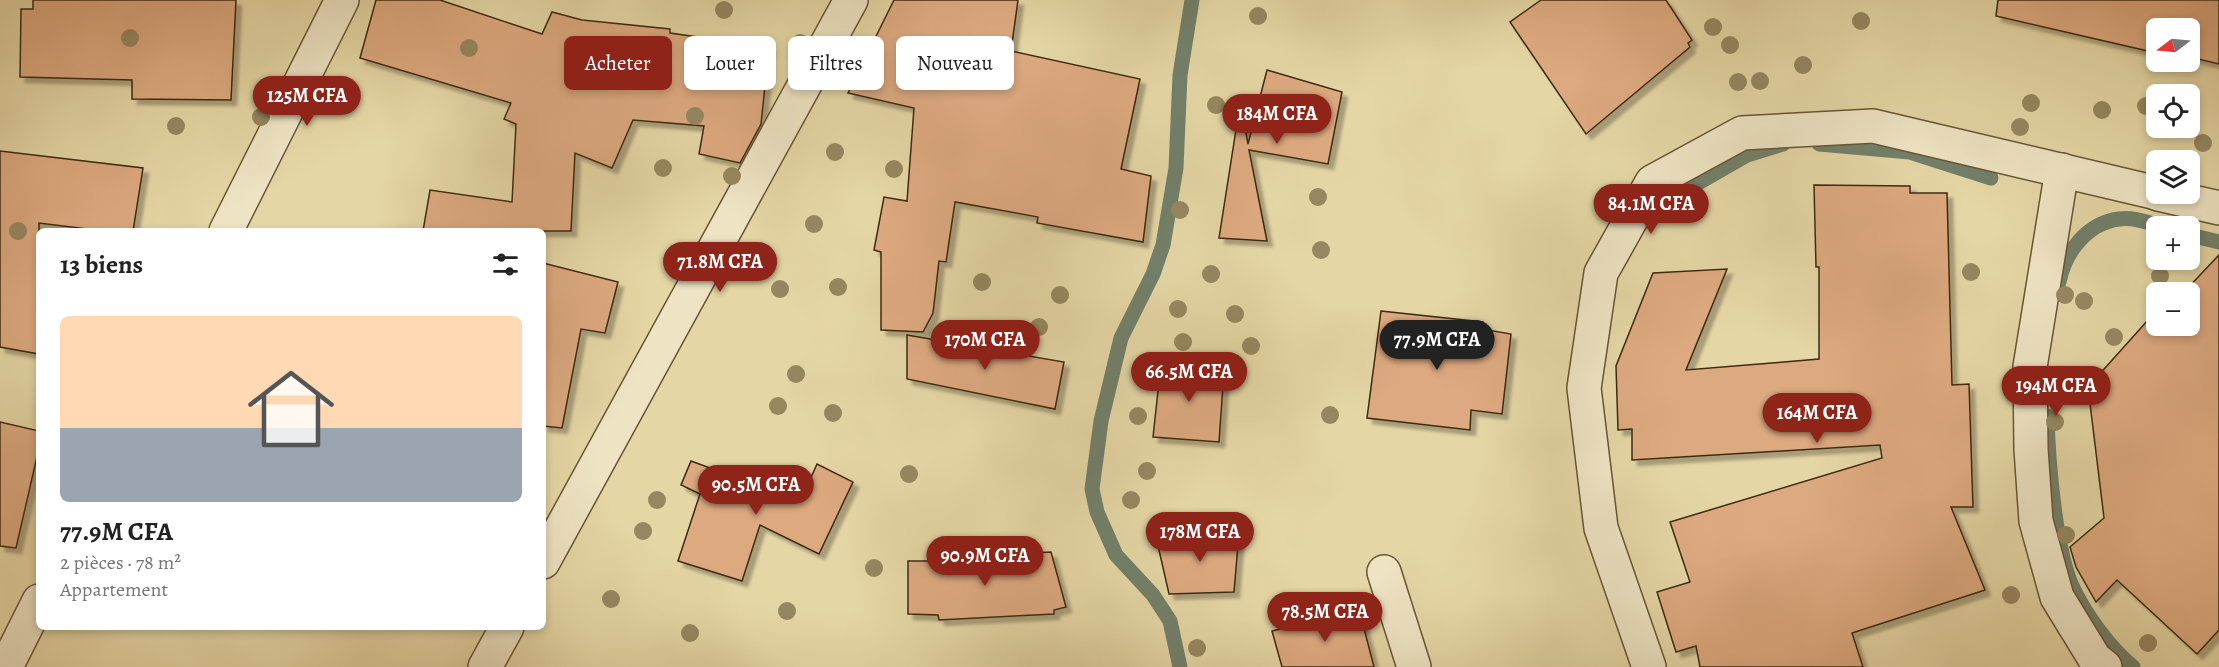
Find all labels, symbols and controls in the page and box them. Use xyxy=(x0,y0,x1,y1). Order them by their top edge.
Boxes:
north arrow xyxy=(2146,18,2200,72)
map controls xyxy=(2146,18,2200,336)
chip: Acheter xyxy=(564,36,672,90)
chip: Louer xyxy=(684,36,776,90)
chip: Filtres xyxy=(788,36,884,90)
chip: Nouveau xyxy=(896,36,1014,90)
pin: 125M CFA xyxy=(245,76,369,127)
text: 125M CFA xyxy=(267,82,347,109)
button: locate xyxy=(2146,84,2200,138)
pin: 184M CFA xyxy=(1215,94,1339,145)
text: 184M CFA xyxy=(1236,100,1318,127)
button: layers xyxy=(2146,150,2200,204)
pin: 84.1M CFA xyxy=(1582,184,1720,235)
text: 84.1M CFA xyxy=(1608,190,1694,217)
button: + xyxy=(2146,216,2200,270)
pin: 71.8M CFA xyxy=(651,242,789,293)
text: 13 biens xyxy=(60,247,143,282)
icon: filters xyxy=(489,248,522,281)
text: 71.8M CFA xyxy=(677,248,763,275)
button: − xyxy=(2146,282,2200,336)
pin: 170M CFA xyxy=(923,320,1047,371)
pin: 77.9M CFA xyxy=(1368,320,1506,371)
text: 170M CFA xyxy=(945,326,1025,353)
text: 77.9M CFA xyxy=(1394,326,1480,353)
pin: 66.5M CFA xyxy=(1120,352,1258,403)
icon: home xyxy=(237,355,345,463)
text: 66.5M CFA xyxy=(1145,358,1233,385)
pin: 194M CFA xyxy=(1994,366,2118,417)
text: 194M CFA xyxy=(2016,372,2096,399)
pin: 164M CFA xyxy=(1755,393,1879,444)
text: 164M CFA xyxy=(1777,399,1857,426)
pin: 90.5M CFA xyxy=(687,465,825,516)
text: 90.5M CFA xyxy=(712,471,800,498)
pin: 178M CFA xyxy=(1138,512,1262,563)
text: 77.9M CFA xyxy=(60,514,173,549)
text: 178M CFA xyxy=(1160,518,1240,545)
pin: 90.9M CFA xyxy=(916,536,1054,587)
text: 90.9M CFA xyxy=(940,542,1030,569)
text: 2 pièces · 78 m² xyxy=(60,549,181,576)
text: Appartement xyxy=(60,576,168,603)
pin: 78.5M CFA xyxy=(1256,592,1394,643)
text: 78.5M CFA xyxy=(1281,598,1369,625)

